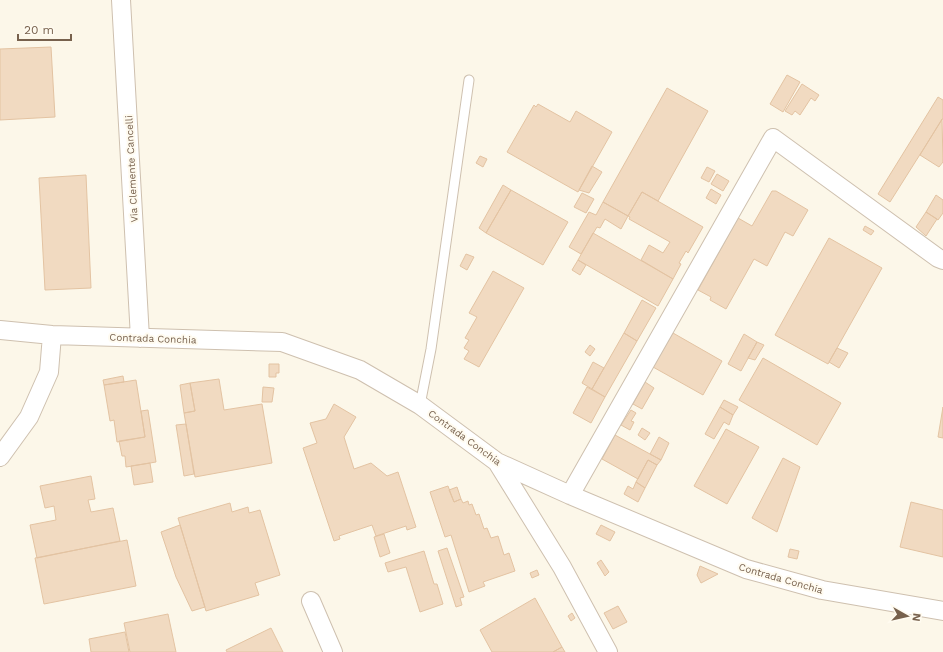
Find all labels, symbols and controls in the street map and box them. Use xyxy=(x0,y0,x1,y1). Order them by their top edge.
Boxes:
scale bar xyxy=(18,16,71,42)
text: 20 m xyxy=(24,23,54,37)
street label: Via Clemente Cancelli xyxy=(123,115,140,223)
street label: Contrada Conchia xyxy=(109,331,197,346)
street label: Contrada Conchia xyxy=(426,407,503,468)
street label: Contrada Conchia xyxy=(738,561,825,596)
north arrow xyxy=(887,596,927,636)
text: N xyxy=(909,612,923,622)

